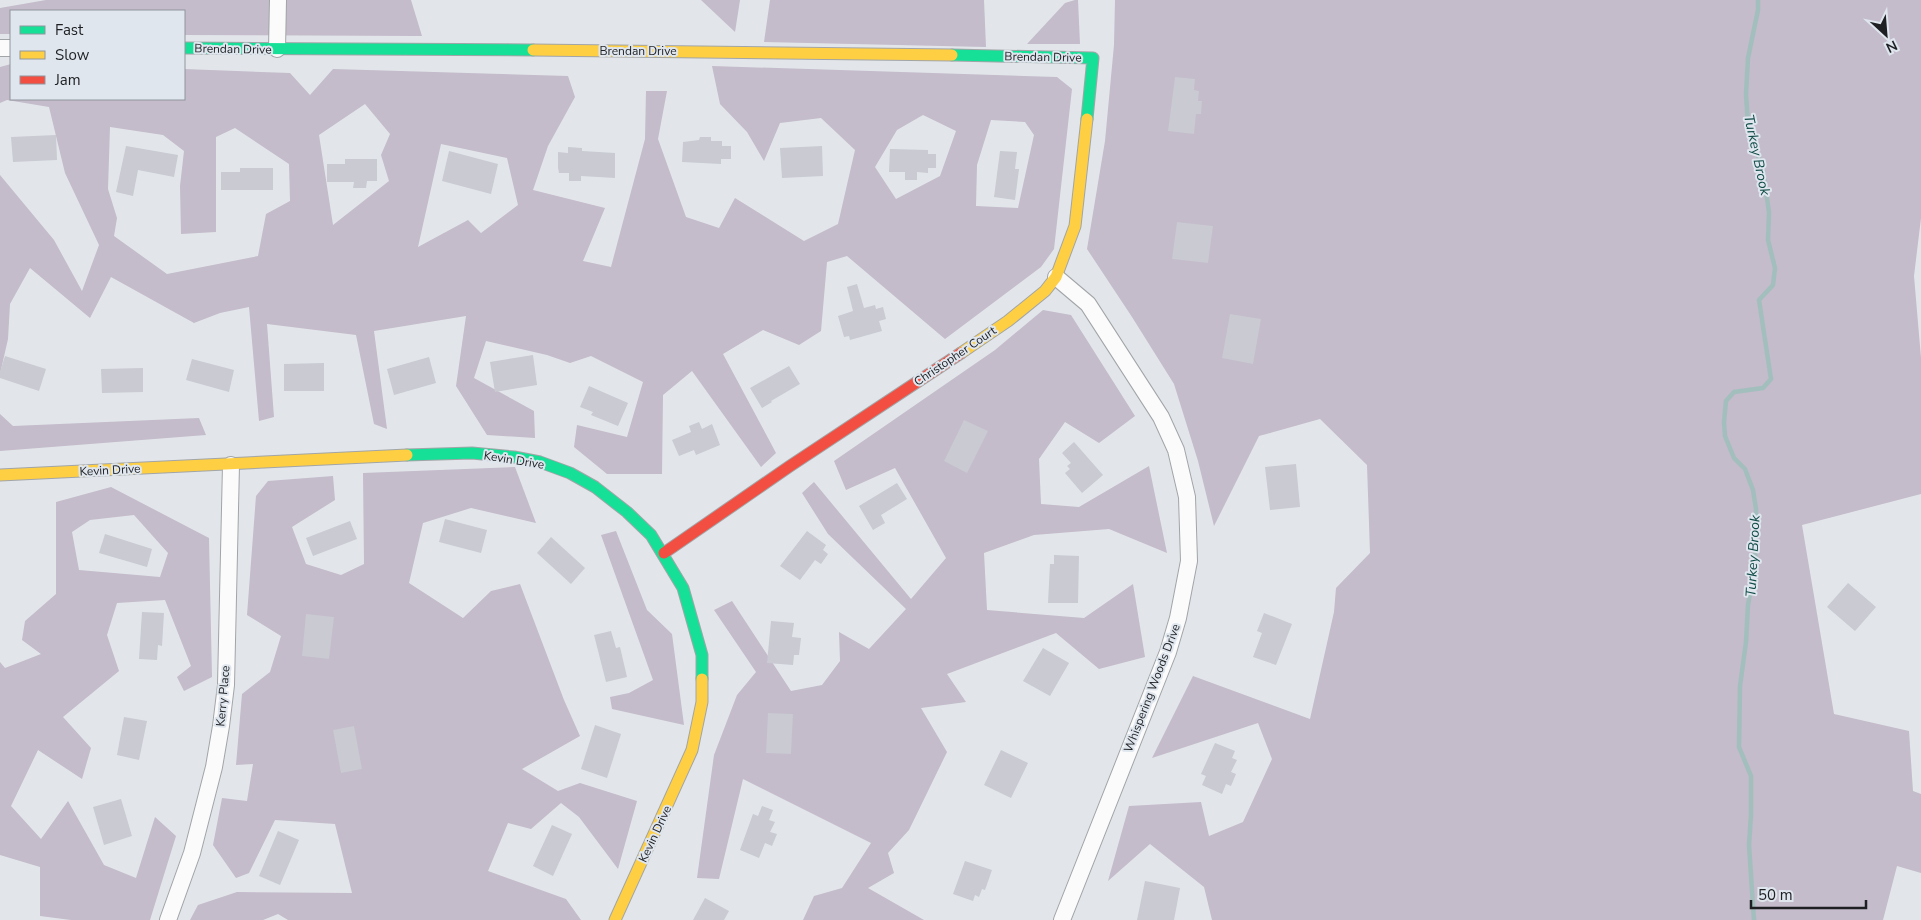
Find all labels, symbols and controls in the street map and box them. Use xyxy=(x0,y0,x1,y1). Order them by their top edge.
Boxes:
legend xyxy=(10,10,185,100)
north arrow xyxy=(1861,10,1911,60)
text: Fast xyxy=(55,20,84,40)
text: N xyxy=(1883,35,1900,57)
street label: Brendan Drive xyxy=(194,40,272,58)
street label: Brendan Drive xyxy=(599,43,677,59)
text: Slow xyxy=(55,45,90,65)
street label: Brendan Drive xyxy=(1004,48,1082,66)
text: Jam xyxy=(54,70,81,90)
water label: Turkey Brook xyxy=(1739,113,1775,198)
street label: Christopher Court xyxy=(911,322,1000,389)
street label: Kevin Drive xyxy=(483,447,545,473)
street label: Kevin Drive xyxy=(79,460,141,480)
water label: Turkey Brook xyxy=(1741,513,1765,598)
street label: Whispering Woods Drive xyxy=(1120,622,1184,754)
street label: Kerry Place xyxy=(212,665,234,727)
street label: Kevin Drive xyxy=(635,803,675,865)
scale bar xyxy=(1751,878,1866,910)
text: 50 m xyxy=(1758,885,1793,905)

